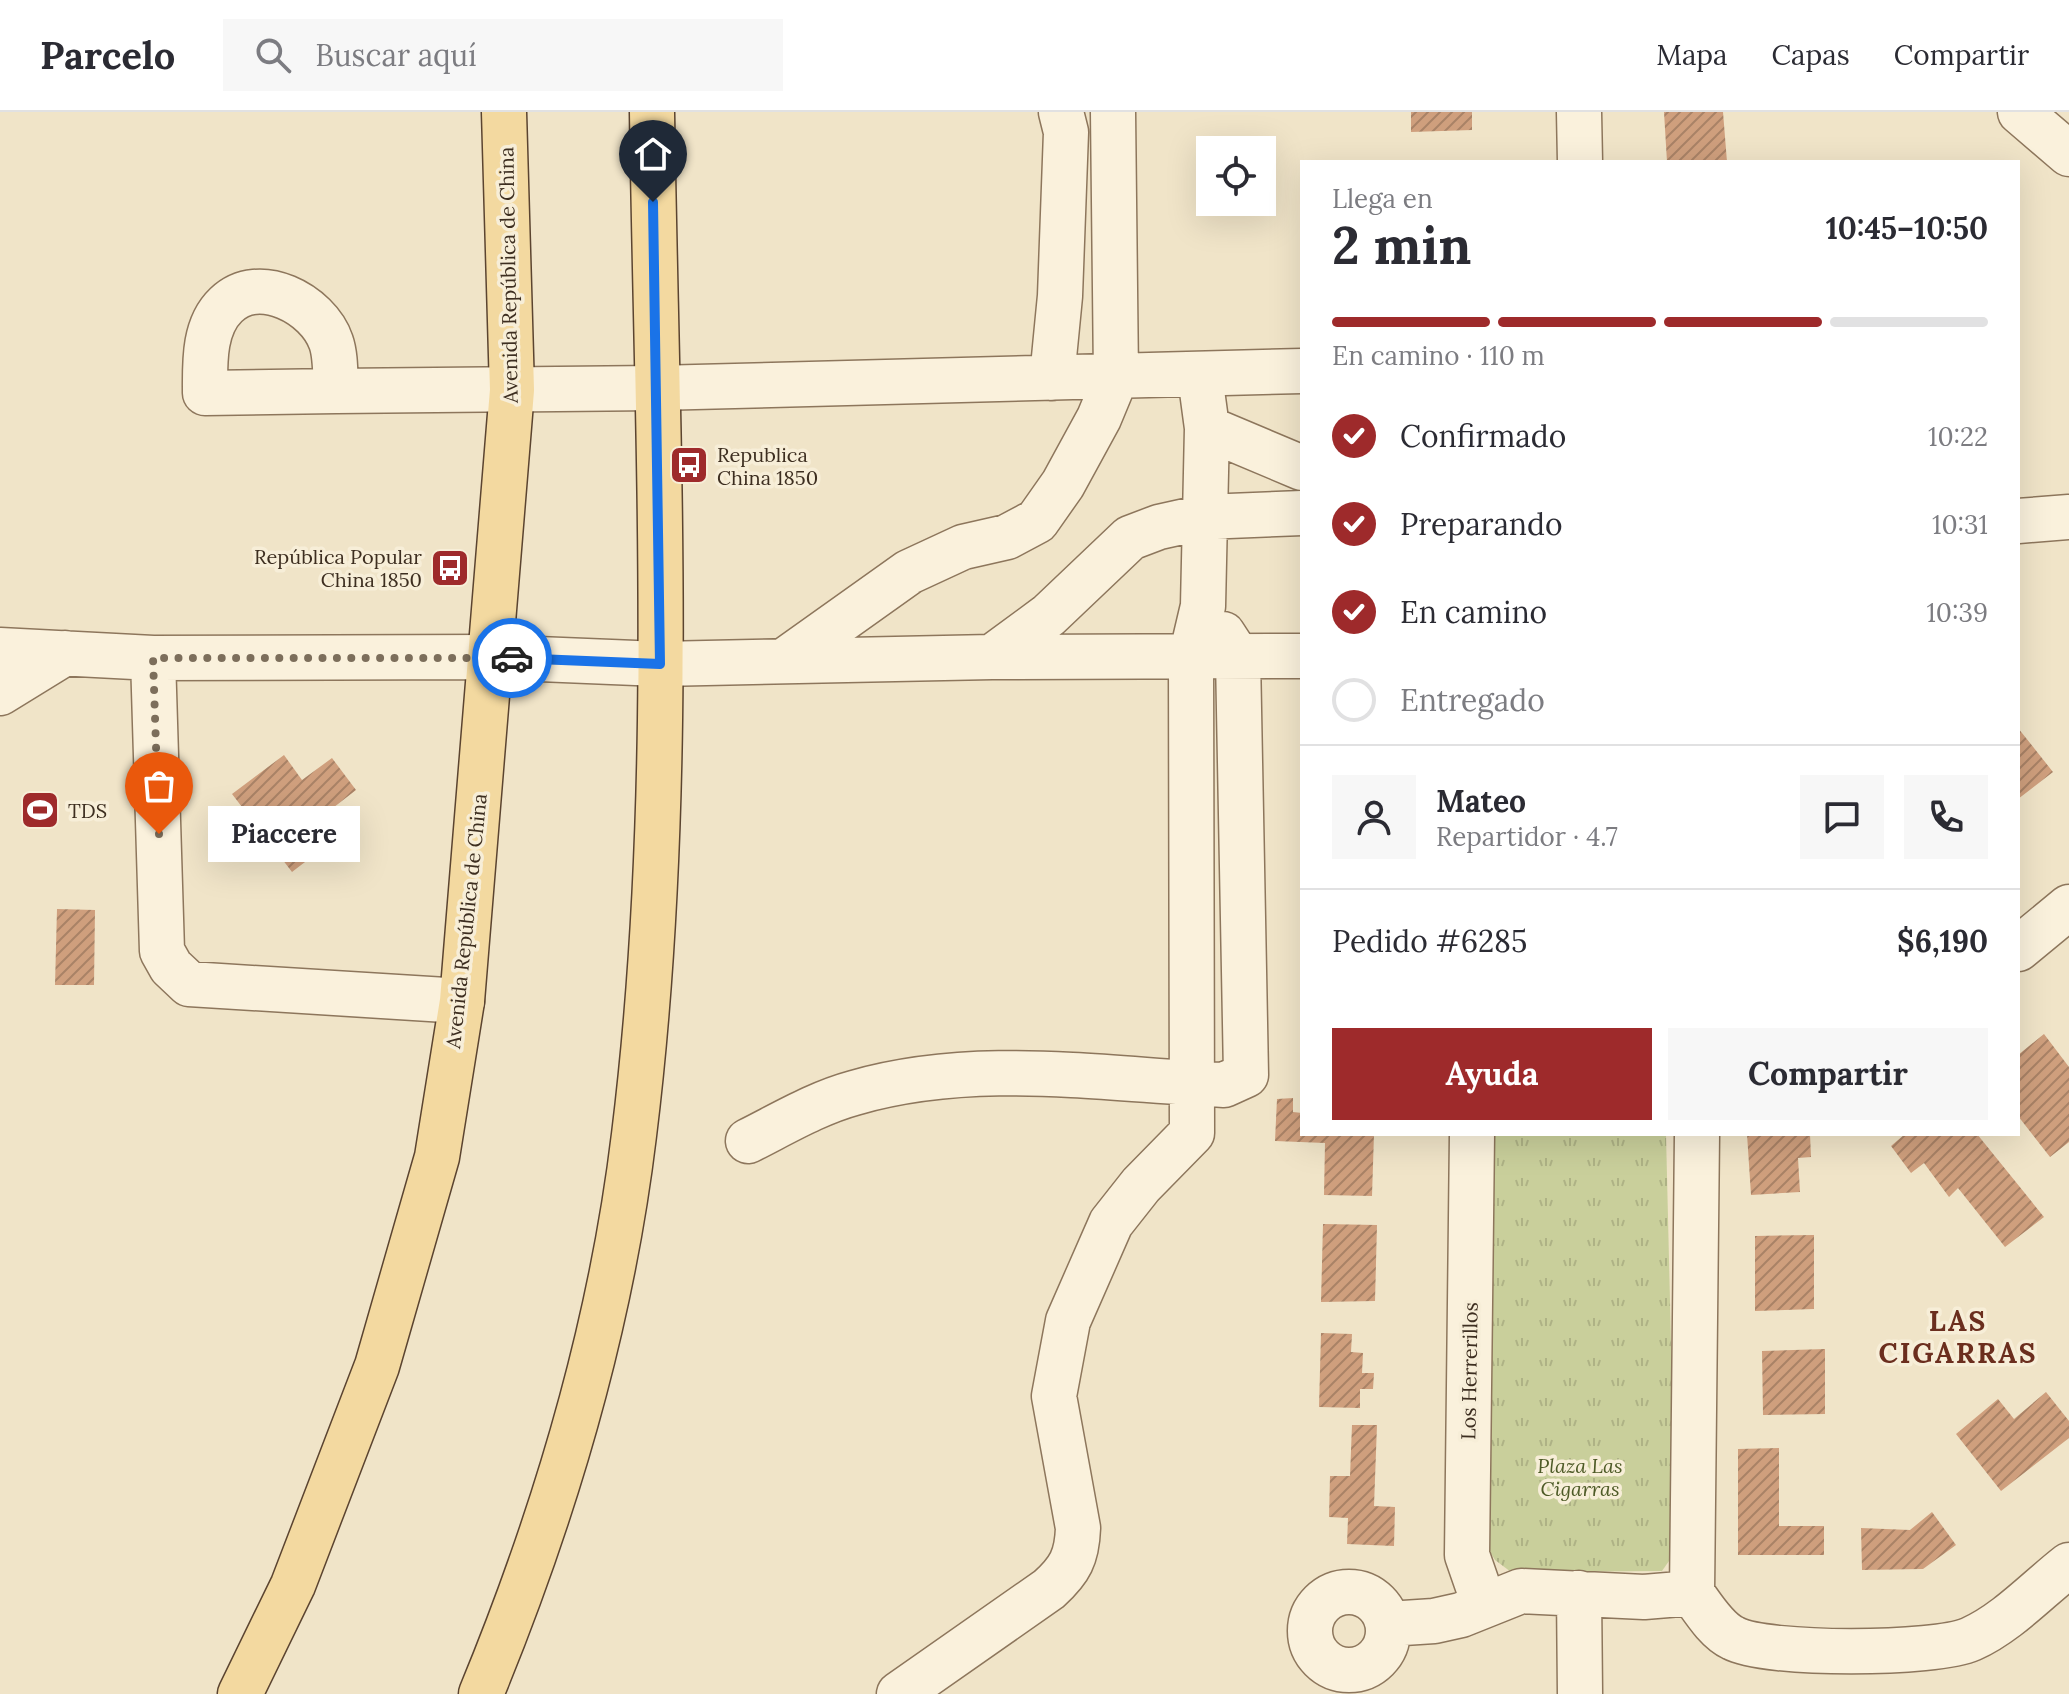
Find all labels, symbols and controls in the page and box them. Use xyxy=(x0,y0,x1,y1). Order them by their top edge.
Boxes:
search box xyxy=(223,19,783,91)
text: Parcelo xyxy=(40,31,175,79)
icon: search xyxy=(251,33,295,77)
text: Buscar aquí xyxy=(315,36,477,74)
text: Mapa xyxy=(1656,37,1728,73)
text: Capas xyxy=(1772,37,1850,73)
text: Compartir xyxy=(1894,37,2029,73)
pin xyxy=(619,120,687,202)
icon: home xyxy=(631,132,675,176)
map controls xyxy=(1196,136,1276,216)
button: locate xyxy=(1196,136,1276,216)
street label: Avenida República de China xyxy=(493,147,523,404)
text: Llega en xyxy=(1332,182,1433,215)
text: 10:45–10:50 xyxy=(1826,209,1988,247)
text: 2 min xyxy=(1332,212,1471,278)
text: En camino · 110 m xyxy=(1332,339,1545,372)
icon: check xyxy=(1332,414,1376,458)
text: Confirmado xyxy=(1400,417,1566,455)
text: 10:22 xyxy=(1928,420,1988,453)
place label: Republica China 1850 xyxy=(717,442,818,490)
bus stop icon: Republica China 1850 xyxy=(668,444,710,486)
icon: check xyxy=(1332,502,1376,546)
text: Preparando xyxy=(1400,505,1563,543)
text: 10:31 xyxy=(1932,508,1988,541)
place label: República Popular China 1850 xyxy=(254,544,422,592)
bus stop icon: República Popular China 1850 xyxy=(429,547,471,589)
icon: check xyxy=(1332,590,1376,634)
text: En camino xyxy=(1400,593,1547,631)
text: 10:39 xyxy=(1926,596,1988,629)
courier xyxy=(472,618,552,698)
icon: car xyxy=(490,636,534,680)
text: Entregado xyxy=(1400,681,1545,719)
pin xyxy=(125,752,193,834)
icon: bag xyxy=(137,764,181,808)
button: person xyxy=(1332,775,1416,859)
button: chat xyxy=(1800,775,1884,859)
button: phone xyxy=(1904,775,1988,859)
text: Mateo xyxy=(1436,782,1526,820)
sports icon: TDS xyxy=(19,789,61,831)
street label: Avenida República de China xyxy=(440,792,492,1051)
place label: TDS xyxy=(68,798,107,823)
callout: Piaccere xyxy=(207,806,359,862)
text: Piaccere xyxy=(231,817,337,850)
text: Repartidor · 4.7 xyxy=(1436,820,1618,853)
text: Pedido #6285 xyxy=(1332,922,1527,960)
text: $6,190 xyxy=(1897,922,1988,960)
button: Ayuda xyxy=(1332,1028,1652,1120)
button: Compartir xyxy=(1668,1028,1988,1120)
street label: Los Herrerillos xyxy=(1455,1302,1483,1440)
district label: LAS CIGARRAS xyxy=(1878,1303,2038,1371)
park label: Plaza Las Cigarras xyxy=(1537,1453,1623,1501)

